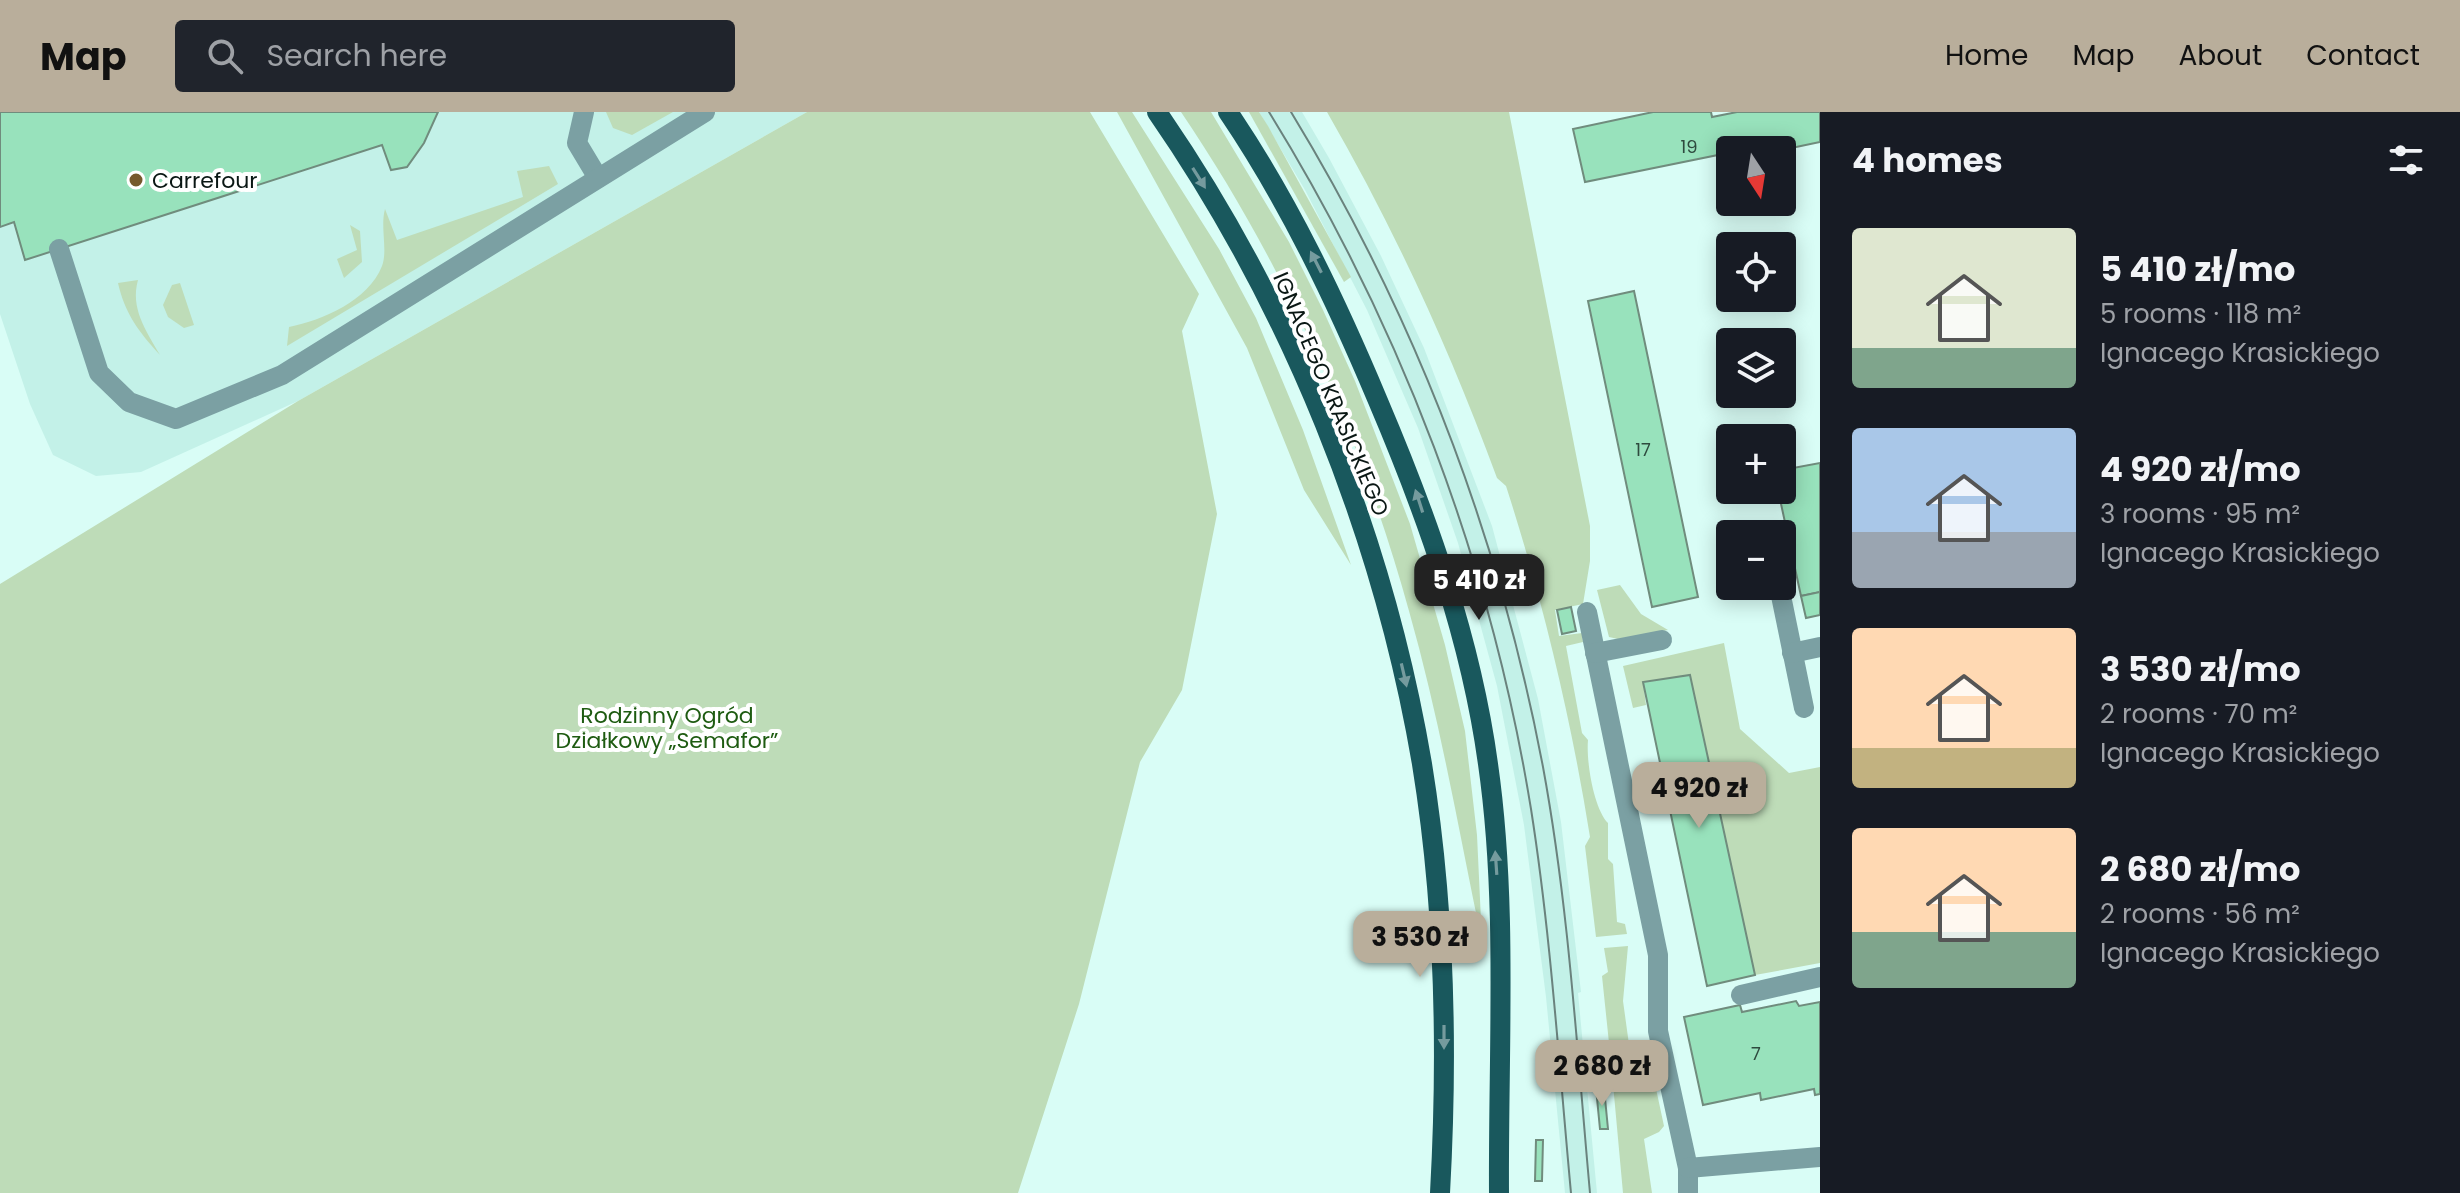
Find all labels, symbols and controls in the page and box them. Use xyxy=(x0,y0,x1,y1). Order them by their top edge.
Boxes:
search box xyxy=(175,20,735,92)
text: Map xyxy=(40,30,127,83)
icon: search xyxy=(203,34,247,78)
text: Search here xyxy=(267,34,447,77)
text: Home xyxy=(1945,36,2028,75)
text: Map xyxy=(2072,36,2134,75)
text: About xyxy=(2178,36,2262,75)
text: Contact xyxy=(2306,36,2420,75)
house number: 19 xyxy=(1680,134,1698,159)
north arrow xyxy=(1716,136,1796,216)
map controls xyxy=(1716,136,1796,600)
text: 4 homes xyxy=(1852,136,2003,184)
icon: filters xyxy=(2384,138,2428,182)
place label: Carrefour xyxy=(152,165,258,196)
one-way arrow xyxy=(1191,167,1205,189)
marker: Carrefour xyxy=(127,171,145,189)
button: locate xyxy=(1716,232,1796,312)
text: 5 410 zł/mo xyxy=(2100,245,2295,293)
one-way arrow xyxy=(1309,251,1322,274)
icon: home xyxy=(1916,260,2012,356)
street label: IGNACEGO KRASICKIEGO xyxy=(1265,267,1397,521)
text: 5 rooms · 118 m² xyxy=(2100,296,2301,332)
button: layers xyxy=(1716,328,1796,408)
text: Ignacego Krasickiego xyxy=(2100,335,2380,371)
button: + xyxy=(1716,424,1796,504)
house number: 17 xyxy=(1635,437,1651,462)
text: 4 920 zł/mo xyxy=(2100,445,2301,493)
icon: home xyxy=(1916,460,2012,556)
one-way arrow xyxy=(1412,488,1424,512)
text: 3 rooms · 95 m² xyxy=(2100,496,2300,532)
button: − xyxy=(1716,520,1796,600)
text: Ignacego Krasickiego xyxy=(2100,535,2380,571)
pin: 5 410 zł xyxy=(1396,554,1562,622)
text: 5 410 zł xyxy=(1432,562,1526,598)
text: 3 530 zł/mo xyxy=(2100,645,2301,693)
icon: home xyxy=(1916,660,2012,756)
one-way arrow xyxy=(1398,663,1411,688)
text: 2 rooms · 70 m² xyxy=(2100,696,2297,732)
park label: Rodzinny Ogród Działkowy „Semafor” xyxy=(556,700,778,756)
text: Ignacego Krasickiego xyxy=(2100,735,2380,771)
pin: 4 920 zł xyxy=(1616,762,1782,830)
text: 4 920 zł xyxy=(1650,770,1748,806)
text: 2 680 zł/mo xyxy=(2100,845,2301,893)
one-way arrow xyxy=(1489,850,1502,875)
icon: home xyxy=(1916,860,2012,956)
text: 2 rooms · 56 m² xyxy=(2100,896,2300,932)
pin: 3 530 zł xyxy=(1337,911,1503,979)
text: 3 530 zł xyxy=(1371,919,1469,955)
text: Ignacego Krasickiego xyxy=(2100,935,2380,971)
one-way arrow xyxy=(1438,1025,1450,1050)
pin: 2 680 zł xyxy=(1519,1040,1685,1108)
house number: 7 xyxy=(1751,1041,1761,1066)
text: 2 680 zł xyxy=(1553,1048,1651,1084)

